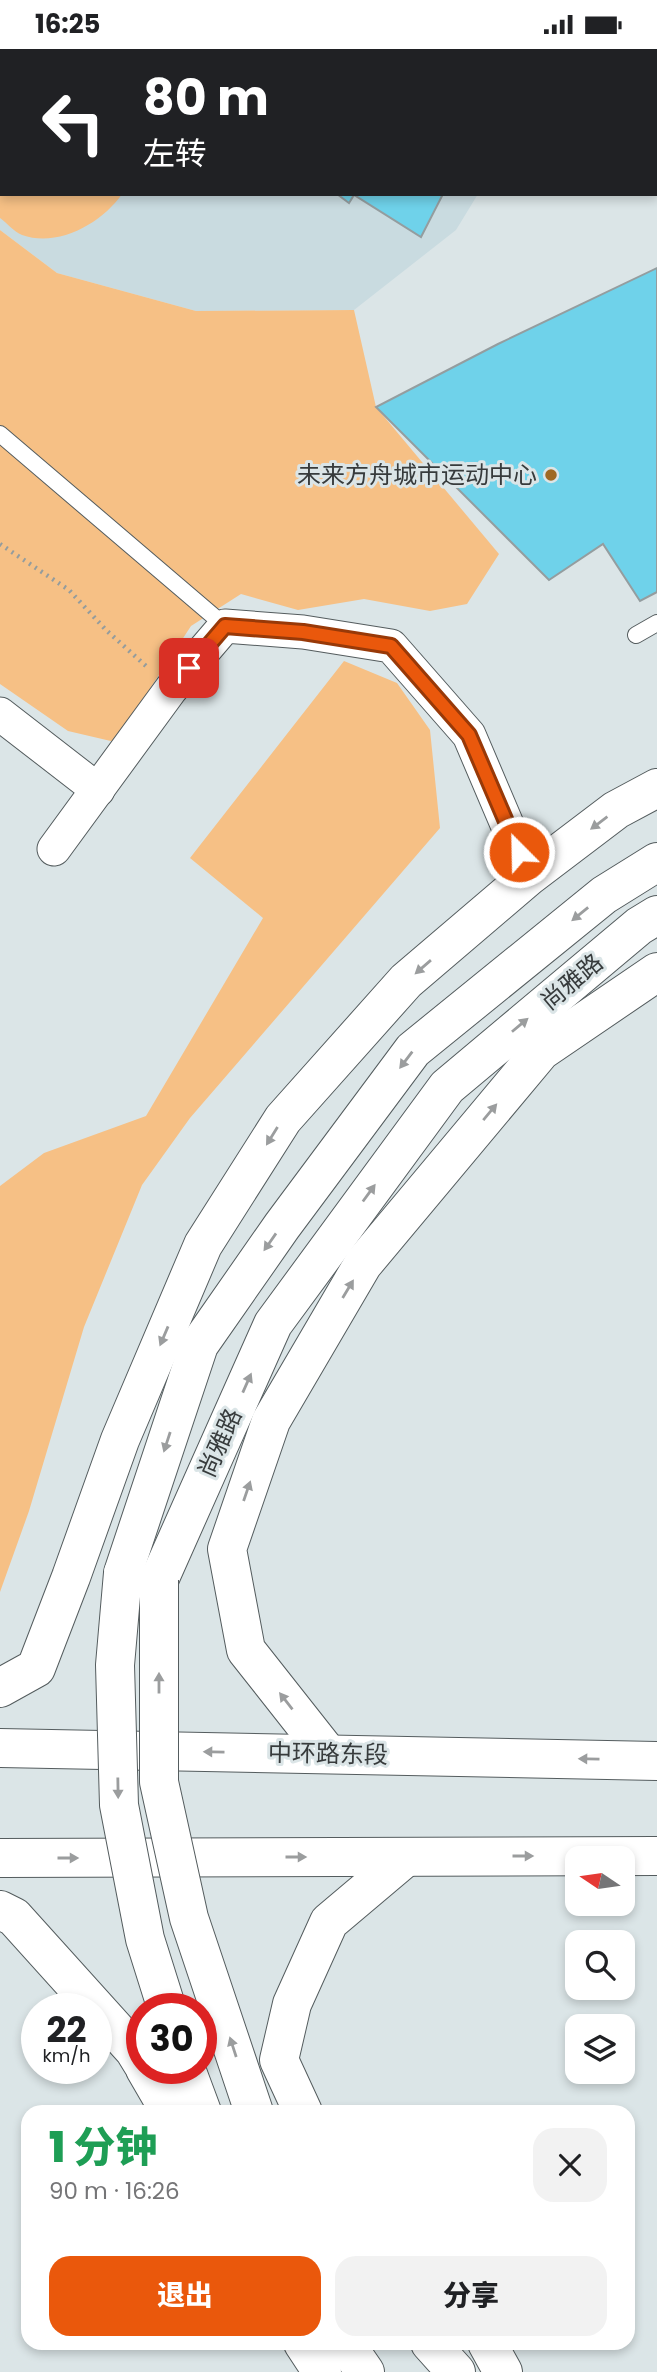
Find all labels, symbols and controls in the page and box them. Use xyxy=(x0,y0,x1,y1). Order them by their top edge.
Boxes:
text: 16:25 xyxy=(35,6,100,42)
text: 80 m xyxy=(143,64,269,132)
icon: left xyxy=(28,77,119,168)
text: 左转 xyxy=(143,131,207,176)
place label: 未来方舟城市运动中心 xyxy=(297,458,537,491)
marker: 未来方舟城市运动中心 xyxy=(543,467,559,483)
pin xyxy=(159,638,219,698)
icon: arrive xyxy=(170,649,208,687)
position arrow xyxy=(482,815,556,889)
one-way arrow xyxy=(590,816,608,830)
one-way arrow xyxy=(572,906,589,921)
street label: 尚雅路 xyxy=(533,946,610,1017)
one-way arrow xyxy=(414,959,431,974)
one-way arrow xyxy=(512,1018,529,1033)
one-way arrow xyxy=(400,1051,414,1069)
one-way arrow xyxy=(482,1103,497,1120)
one-way arrow xyxy=(265,1127,278,1146)
one-way arrow xyxy=(362,1184,376,1202)
one-way arrow xyxy=(264,1233,277,1252)
one-way arrow xyxy=(342,1279,354,1299)
one-way arrow xyxy=(158,1326,170,1346)
one-way arrow xyxy=(242,1373,253,1394)
street label: 尚雅路 xyxy=(190,1403,249,1482)
one-way arrow xyxy=(161,1432,172,1453)
one-way arrow xyxy=(242,1481,253,1502)
one-way arrow xyxy=(153,1672,165,1694)
one-way arrow xyxy=(278,1692,293,1710)
street label: 中环路东段 xyxy=(268,1736,388,1771)
one-way arrow xyxy=(203,1747,225,1758)
one-way arrow xyxy=(578,1754,600,1765)
one-way arrow xyxy=(112,1777,124,1799)
north arrow xyxy=(565,1846,635,1916)
map controls xyxy=(565,1846,635,2084)
one-way arrow xyxy=(512,1850,534,1862)
one-way arrow xyxy=(285,1851,307,1863)
one-way arrow xyxy=(57,1852,79,1864)
button: search xyxy=(565,1930,635,2000)
speed limit sign: 30 xyxy=(126,1993,217,2084)
text: 22 xyxy=(47,2005,86,2054)
button: layers xyxy=(565,2014,635,2084)
one-way arrow xyxy=(227,2037,238,2058)
text: km/h xyxy=(43,2043,90,2068)
text: 1 分钟 xyxy=(49,2118,157,2177)
button: close xyxy=(533,2128,607,2202)
text: 90 m · 16:26 xyxy=(49,2175,180,2207)
button: 退出 xyxy=(49,2256,321,2336)
button: 分享 xyxy=(335,2256,607,2336)

